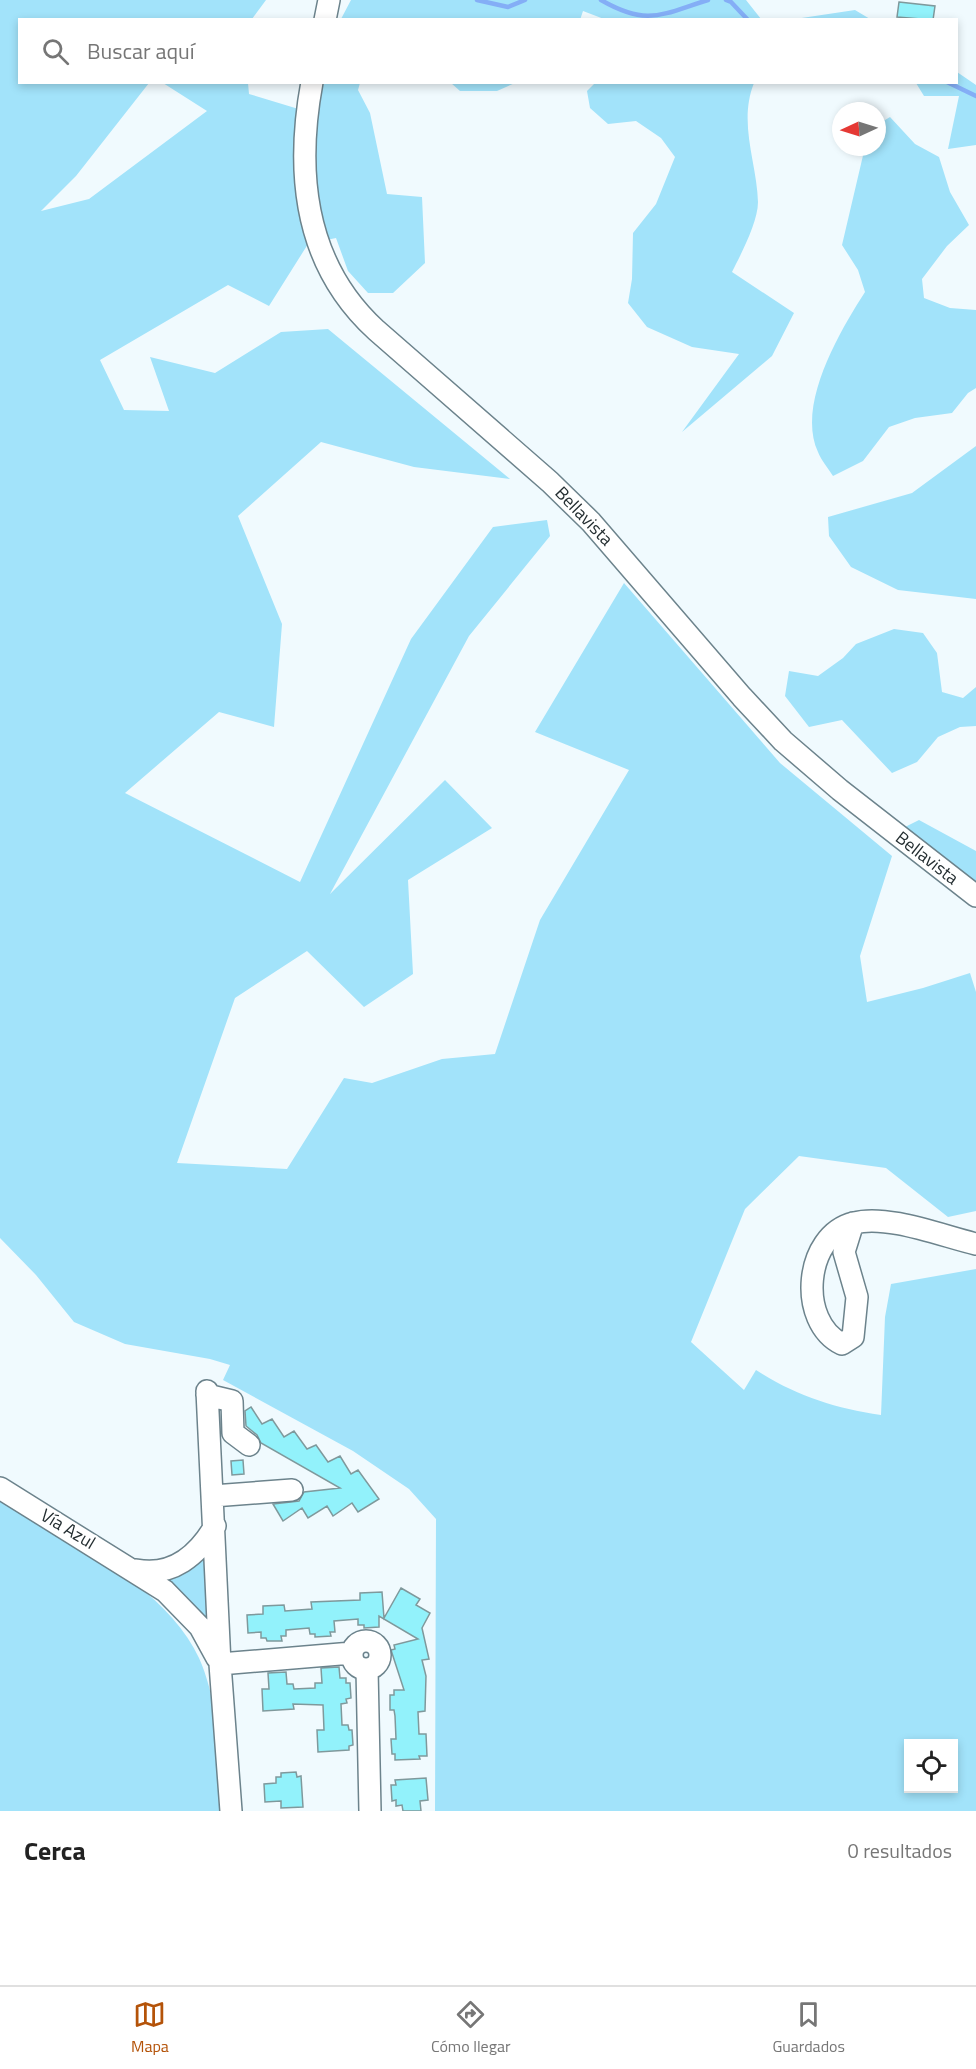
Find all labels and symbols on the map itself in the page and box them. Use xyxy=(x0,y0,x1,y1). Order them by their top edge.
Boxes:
north arrow xyxy=(832,102,886,156)
street label: Bellavista xyxy=(549,480,620,552)
street label: Bellavista xyxy=(890,824,965,891)
street label: Vía Azul xyxy=(36,1502,101,1556)

